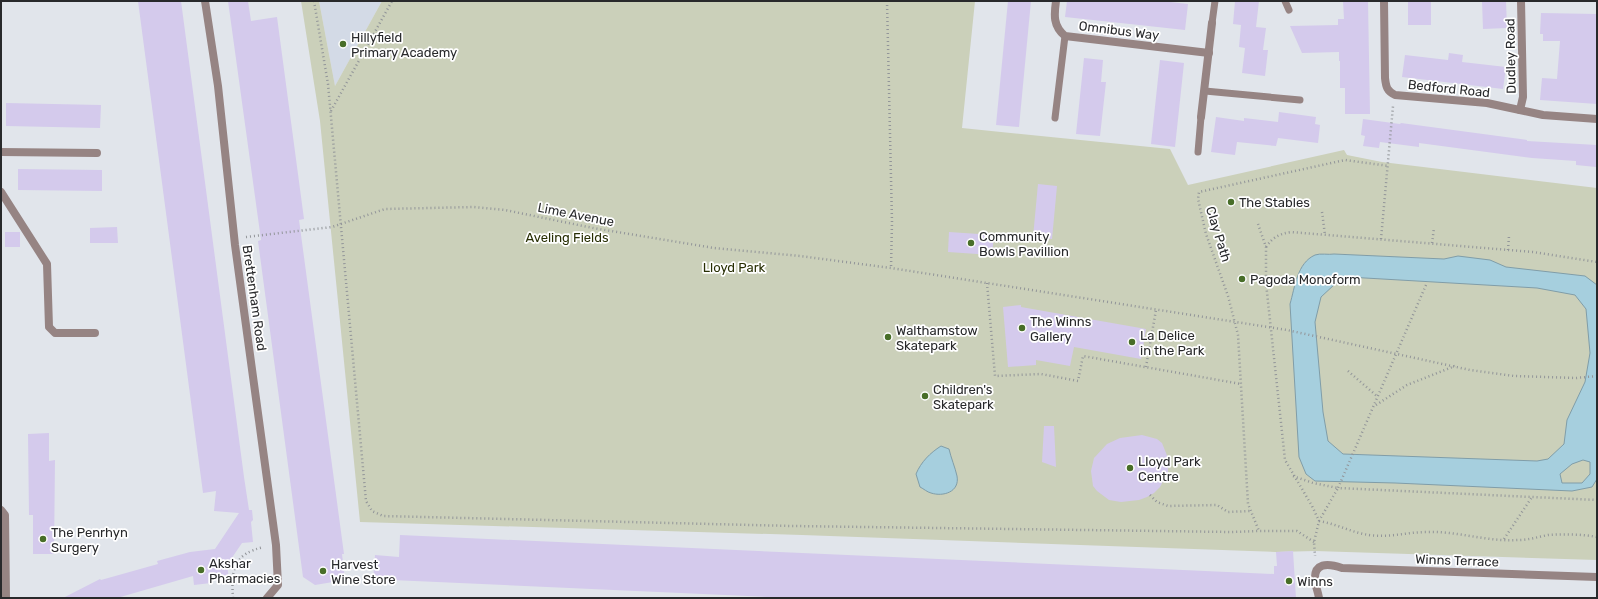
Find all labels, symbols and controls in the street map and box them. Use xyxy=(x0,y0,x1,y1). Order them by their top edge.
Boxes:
street label: Omnibus Way xyxy=(1078,18,1160,43)
street label: Dudley Road xyxy=(1502,18,1519,94)
place label: Hillyfield Primary Academy xyxy=(351,30,457,60)
marker: Hillyfield Primary Academy xyxy=(338,39,348,49)
street label: Bedford Road xyxy=(1407,77,1491,100)
place label: The Stables xyxy=(1239,195,1310,210)
marker: The Stables xyxy=(1226,197,1236,207)
street label: Lime Avenue xyxy=(536,200,615,229)
street label: Clay Path xyxy=(1203,205,1234,264)
place label: Community Bowls Pavillion xyxy=(979,229,1069,259)
park label: Aveling Fields xyxy=(525,230,609,246)
marker: Community Bowls Pavillion xyxy=(966,238,976,248)
street label: Brettenham Road xyxy=(240,244,269,352)
park label: Lloyd Park xyxy=(703,260,766,275)
place label: Pagoda Monoform xyxy=(1250,272,1361,288)
marker: Pagoda Monoform xyxy=(1237,274,1247,284)
place label: The Winns Gallery xyxy=(1030,314,1092,344)
place label: Walthamstow Skatepark xyxy=(896,323,978,353)
marker: The Winns Gallery xyxy=(1017,323,1027,333)
place label: La Delice in the Park xyxy=(1140,328,1205,358)
marker: Walthamstow Skatepark xyxy=(883,332,893,342)
marker: La Delice in the Park xyxy=(1127,337,1137,347)
place label: Children's Skatepark xyxy=(933,382,994,412)
marker: Children's Skatepark xyxy=(920,391,930,401)
place label: Lloyd Park Centre xyxy=(1138,454,1201,484)
marker: Lloyd Park Centre xyxy=(1125,463,1135,473)
place label: The Penrhyn Surgery xyxy=(51,525,128,556)
marker: The Penrhyn Surgery xyxy=(38,534,48,544)
street label: Winns Terrace xyxy=(1415,552,1499,569)
place label: Akshar Pharmacies xyxy=(209,556,281,586)
place label: Harvest Wine Store xyxy=(331,557,396,587)
marker: Akshar Pharmacies xyxy=(196,565,206,575)
marker: Harvest Wine Store xyxy=(318,566,328,576)
place label: Winns xyxy=(1297,574,1333,589)
marker: Winns xyxy=(1284,576,1294,586)

